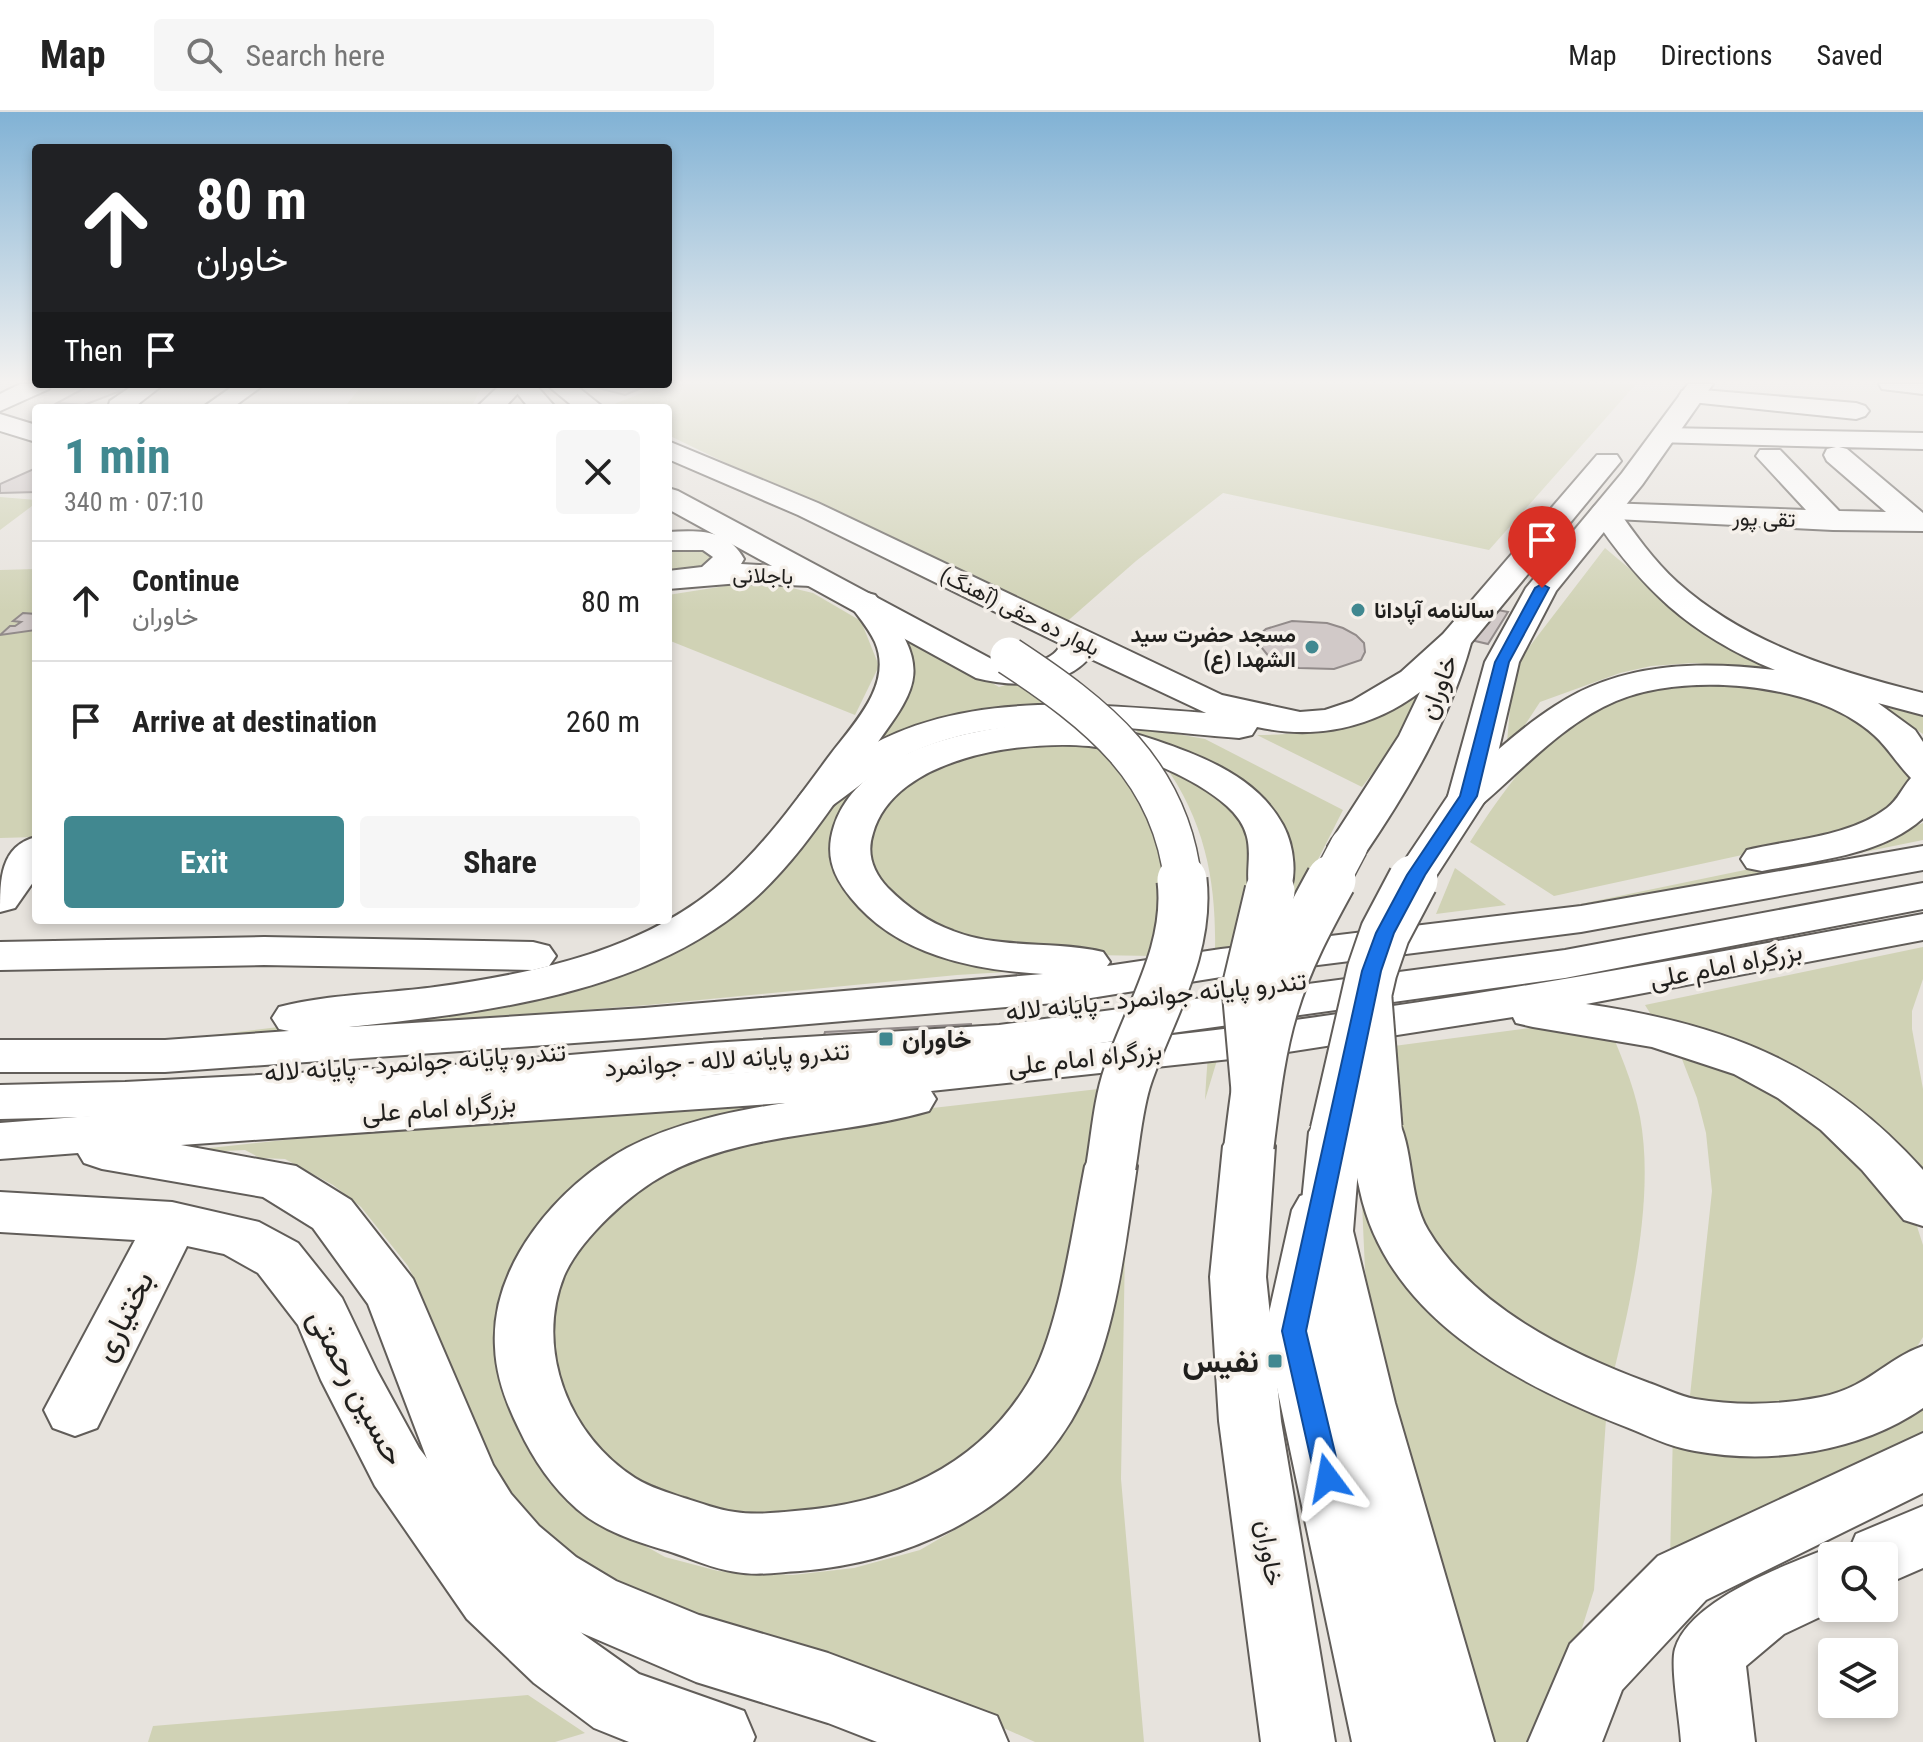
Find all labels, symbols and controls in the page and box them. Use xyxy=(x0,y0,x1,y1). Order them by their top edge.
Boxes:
search box xyxy=(154,19,714,91)
text: Map xyxy=(40,33,106,77)
icon: search xyxy=(182,33,226,77)
text: Search here xyxy=(246,38,385,73)
text: Map xyxy=(1568,39,1617,72)
text: Directions xyxy=(1661,39,1772,72)
text: Saved xyxy=(1816,39,1883,72)
text: 80 m xyxy=(196,167,307,233)
icon: ahead xyxy=(64,176,168,280)
text: خاوران xyxy=(196,238,288,280)
icon: arrive xyxy=(139,328,183,372)
text: Then xyxy=(64,333,123,368)
text: 1 min xyxy=(64,428,171,485)
button: close xyxy=(556,430,640,514)
text: 340 m · 07:10 xyxy=(64,487,204,517)
street label: تقی پور xyxy=(1731,505,1796,534)
pin xyxy=(1508,506,1576,588)
icon: arrive xyxy=(1520,518,1564,562)
street label: باجلانی xyxy=(732,562,794,590)
street label: بلوار ده حقی (آهنگ) xyxy=(936,562,1104,662)
text: Continue xyxy=(132,563,239,598)
icon: ahead xyxy=(64,579,108,623)
text: 80 m xyxy=(581,584,640,619)
place label: سالنامه آپادانا xyxy=(1374,598,1494,626)
text: خاوران xyxy=(132,601,199,631)
marker: سالنامه آپادانا xyxy=(1349,601,1367,619)
place label: مسجد حضرت سید الشهدا (ع) xyxy=(1130,622,1296,674)
marker: مسجد حضرت سید الشهدا (ع) xyxy=(1303,638,1321,656)
street label: خاوران xyxy=(1412,651,1465,724)
icon: arrive xyxy=(64,699,108,743)
text: Arrive at destination xyxy=(132,704,377,739)
text: 260 m xyxy=(566,704,640,739)
button: Exit xyxy=(64,816,344,908)
button: Share xyxy=(360,816,640,908)
street label: بزرگراه امام علی xyxy=(1647,936,1805,996)
street label: تندرو پایانه جوانمرد - پایانه لاله xyxy=(1004,965,1308,1030)
place label: خاوران xyxy=(902,1024,971,1055)
marker: خاوران xyxy=(877,1030,895,1048)
street label: تندرو پایانه لاله - جوانمرد xyxy=(603,1035,851,1086)
street label: بزرگراه امام علی xyxy=(1007,1035,1164,1083)
street label: تندرو پایانه جوانمرد - پایانه لاله xyxy=(263,1036,567,1091)
street label: بزرگراه امام علی xyxy=(361,1088,517,1130)
street label: بختیاری xyxy=(84,1265,163,1368)
street label: حسین رحمتی xyxy=(299,1302,414,1472)
place label: نفیس xyxy=(1182,1342,1259,1380)
marker: نفیس xyxy=(1266,1352,1284,1370)
position arrow xyxy=(1286,1436,1370,1520)
street label: خاوران xyxy=(1249,1518,1290,1588)
map controls xyxy=(1818,1542,1898,1718)
button: search xyxy=(1818,1542,1898,1622)
button: layers xyxy=(1818,1638,1898,1718)

